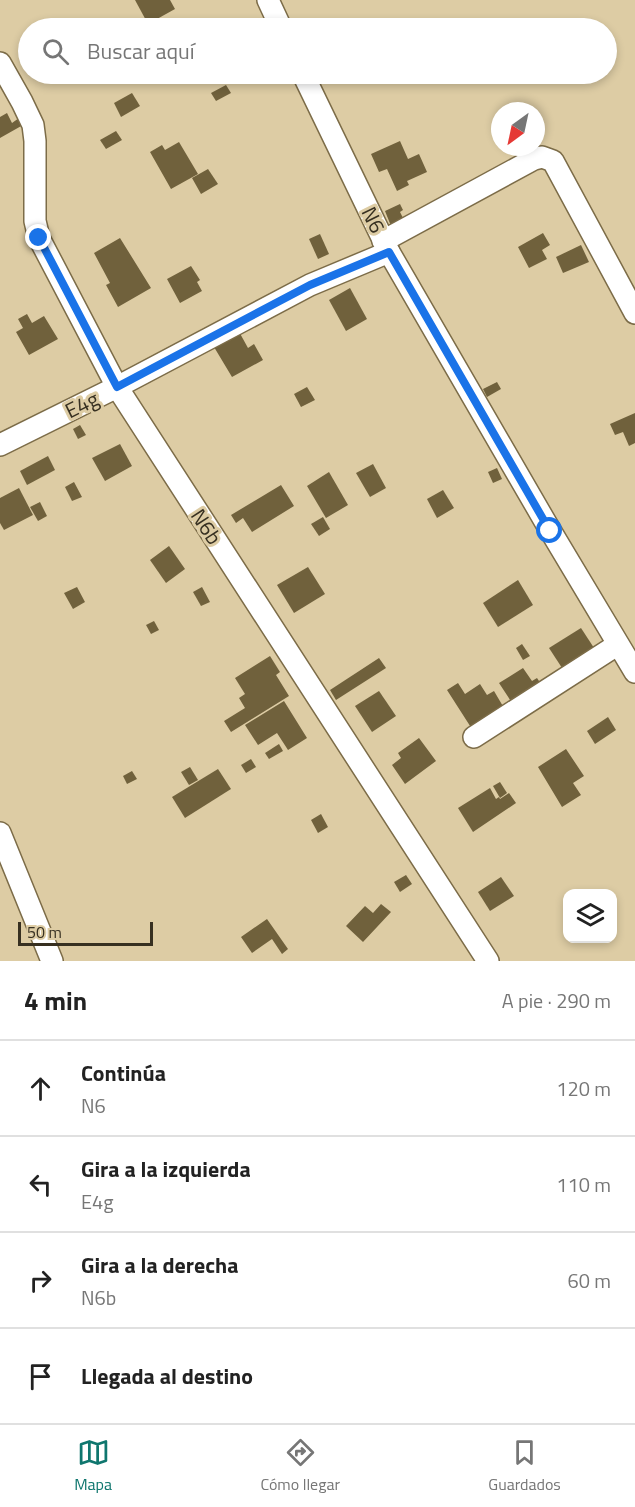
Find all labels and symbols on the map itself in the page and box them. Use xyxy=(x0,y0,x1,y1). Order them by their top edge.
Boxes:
north arrow xyxy=(491,102,545,156)
street label: N6 xyxy=(354,201,394,238)
route end xyxy=(25,224,51,250)
street label: E4g xyxy=(59,382,104,426)
street label: N6b xyxy=(183,502,230,551)
route start xyxy=(536,517,562,543)
scale bar xyxy=(18,919,153,946)

